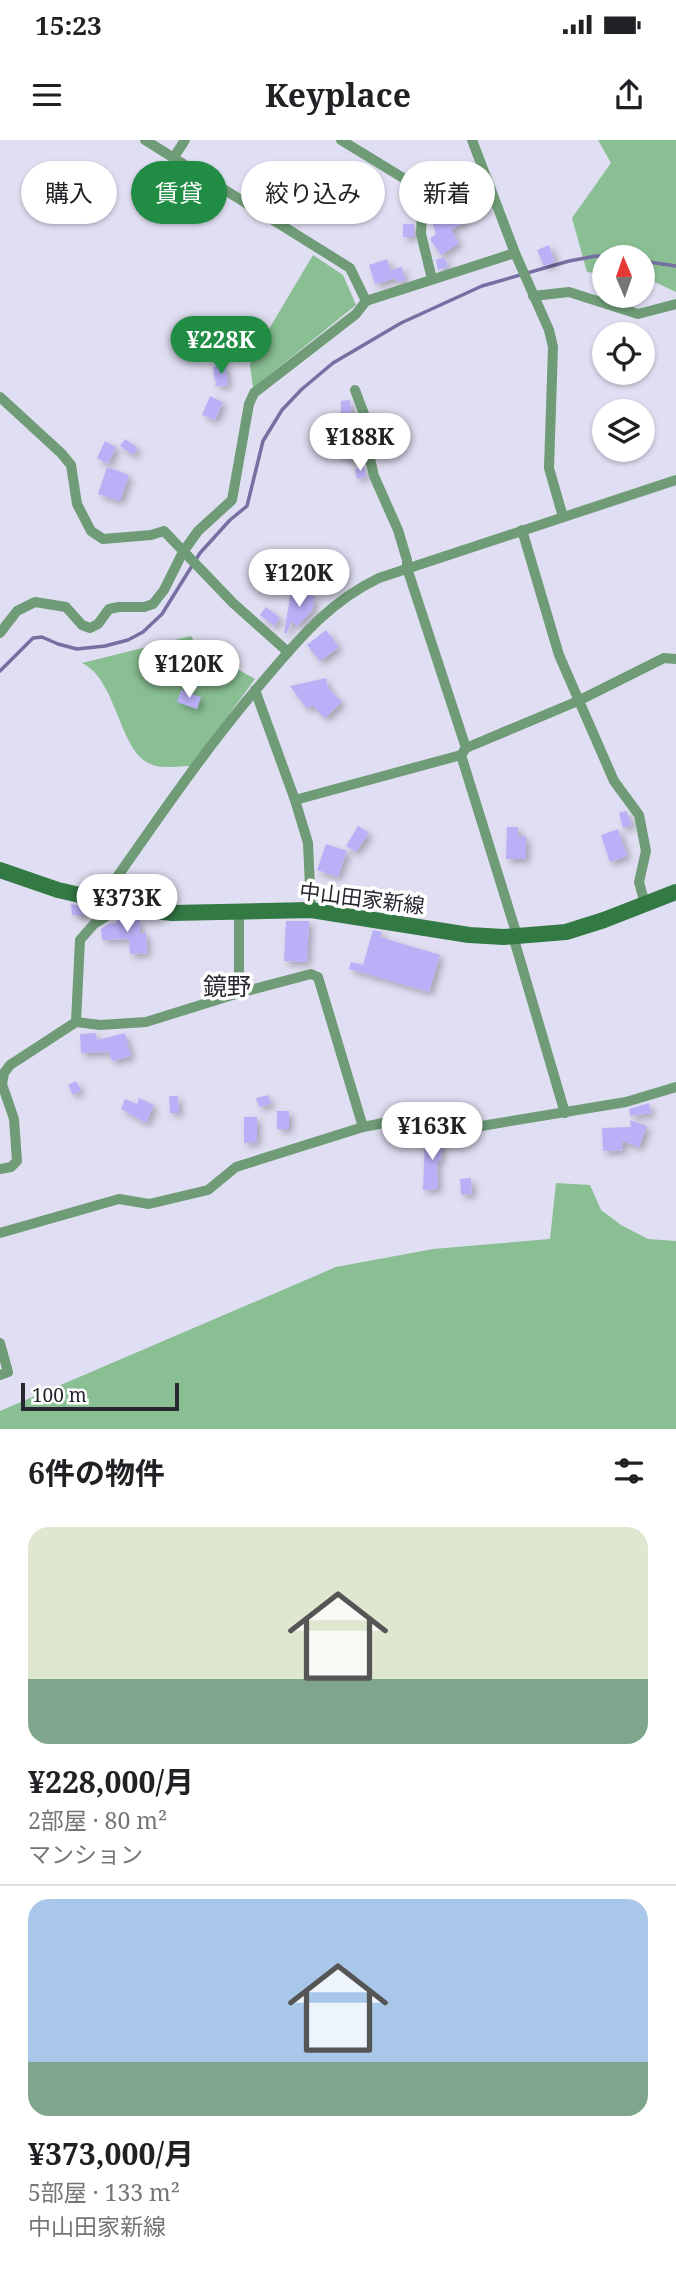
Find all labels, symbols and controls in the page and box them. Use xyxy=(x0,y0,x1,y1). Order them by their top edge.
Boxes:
text: 15:23 xyxy=(35,7,102,43)
text: Keyplace xyxy=(265,73,411,116)
icon: menu xyxy=(28,76,66,114)
icon: share xyxy=(610,76,648,114)
chip: 購入 xyxy=(21,161,117,224)
chip: 賃貸 xyxy=(131,161,227,224)
chip: 絞り込み xyxy=(241,161,385,224)
chip: 新着 xyxy=(399,161,495,224)
north arrow xyxy=(592,245,654,308)
map controls xyxy=(592,245,655,462)
pin: ¥228K xyxy=(172,316,270,376)
button: locate xyxy=(592,322,655,385)
text: ¥228K xyxy=(187,323,255,355)
button: layers xyxy=(592,399,655,462)
pin: ¥188K xyxy=(311,414,409,473)
text: ¥188K xyxy=(326,420,394,452)
pin: ¥120K xyxy=(250,550,348,609)
text: ¥120K xyxy=(265,556,333,588)
pin: ¥120K xyxy=(140,640,238,700)
text: ¥120K xyxy=(155,647,223,679)
pin: ¥373K xyxy=(78,874,176,934)
street label: 中山田家新線 xyxy=(298,876,426,920)
text: ¥373K xyxy=(93,881,161,913)
district label: 鏡野 xyxy=(203,969,251,1002)
pin: ¥163K xyxy=(383,1102,481,1162)
text: ¥163K xyxy=(398,1109,466,1141)
scale bar xyxy=(21,1380,178,1412)
text: 100 m xyxy=(32,1382,87,1408)
text: 6件の物件 xyxy=(28,1452,165,1493)
icon: filters xyxy=(610,1452,648,1490)
icon: home xyxy=(275,1573,401,1699)
text: ¥228,000/月 xyxy=(28,1761,194,1802)
text: 2部屋 · 80 m² xyxy=(28,1804,167,1836)
text: マンション xyxy=(28,1838,143,1870)
icon: home xyxy=(275,1945,401,2071)
text: ¥373,000/月 xyxy=(28,2133,194,2174)
text: 5部屋 · 133 m² xyxy=(28,2176,180,2208)
text: 中山田家新線 xyxy=(28,2210,166,2242)

